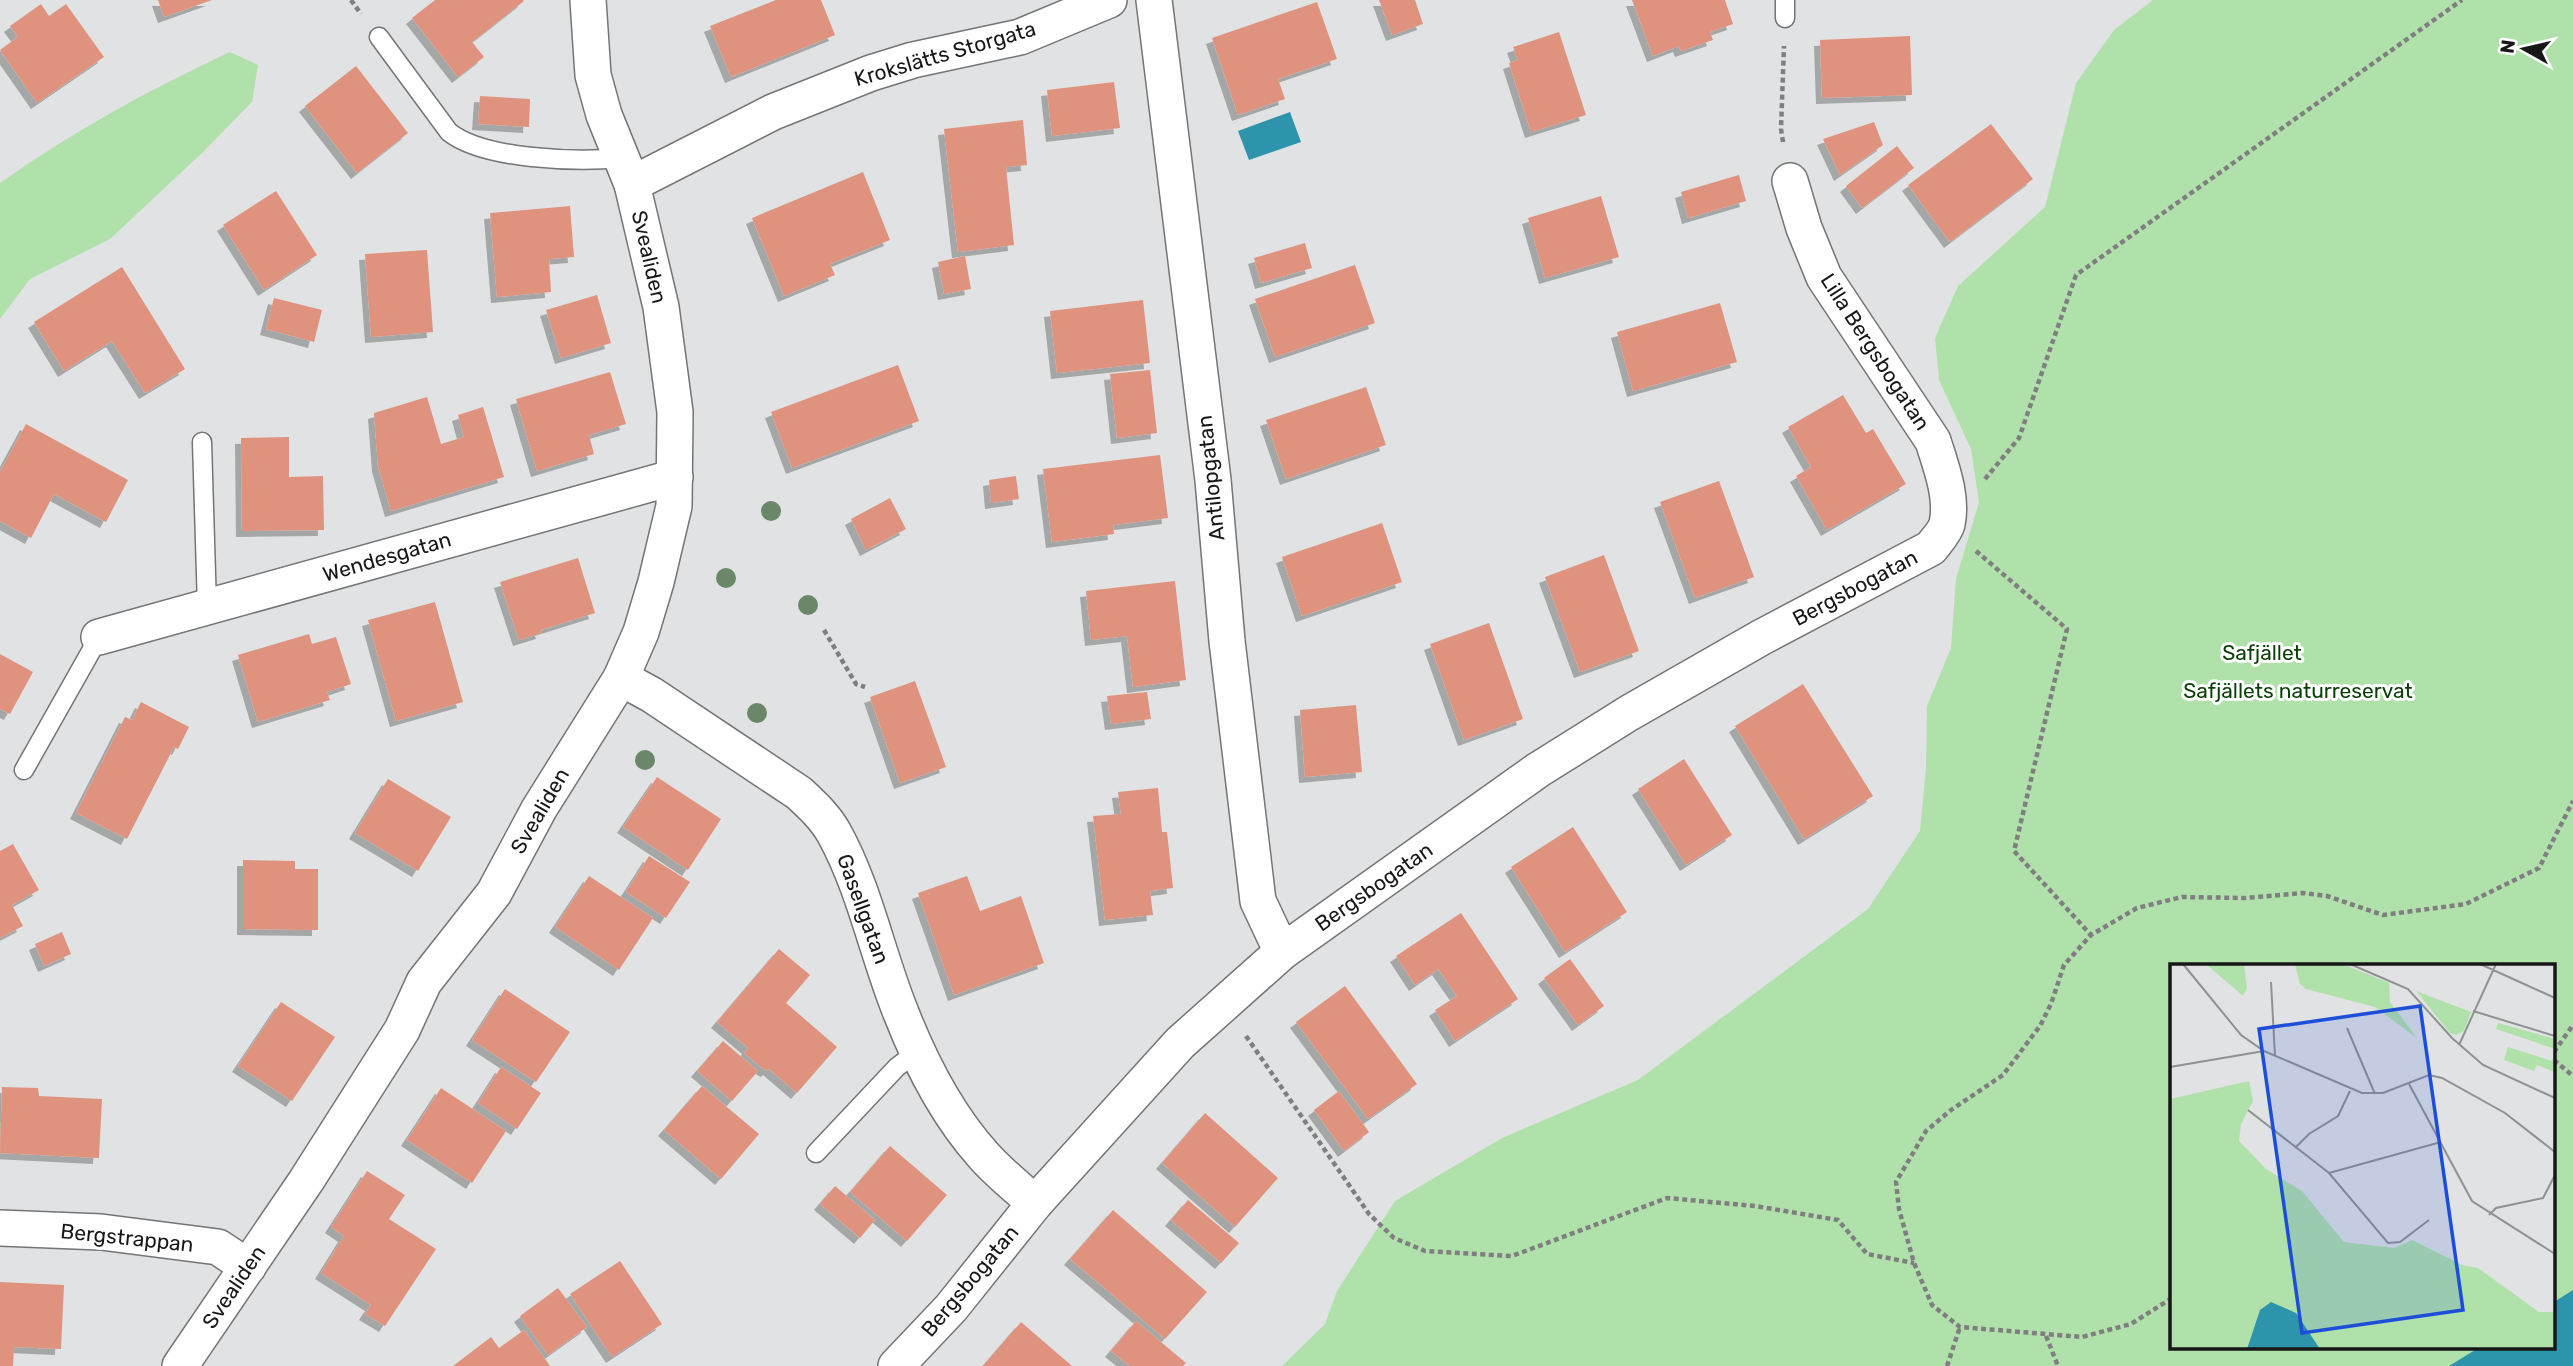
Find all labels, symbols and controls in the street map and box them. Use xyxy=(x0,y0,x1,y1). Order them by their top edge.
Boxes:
north arrow xyxy=(2489,14,2559,84)
street label: Krokslätts Storgata xyxy=(851,16,1038,91)
text: N xyxy=(2495,38,2520,55)
street label: Svealiden xyxy=(627,208,672,306)
street label: Lilla Bergsbogatan xyxy=(1815,269,1935,435)
street label: Antilopgatan xyxy=(1191,414,1230,542)
street label: Wendesgatan xyxy=(320,526,454,587)
street label: Bergsbogatan xyxy=(1788,544,1922,631)
park label: Safjället xyxy=(2222,640,2302,665)
park label: Safjällets naturreservat xyxy=(2183,678,2413,703)
street label: Svealiden xyxy=(505,763,574,858)
street label: Bergsbogatan xyxy=(1310,837,1437,936)
street label: Gasellgatan xyxy=(832,850,895,967)
inset map xyxy=(2170,964,2556,1348)
street label: Bergstrappan xyxy=(59,1218,195,1257)
street label: Bergsbogatan xyxy=(916,1220,1024,1342)
street label: Svealiden xyxy=(197,1240,270,1333)

